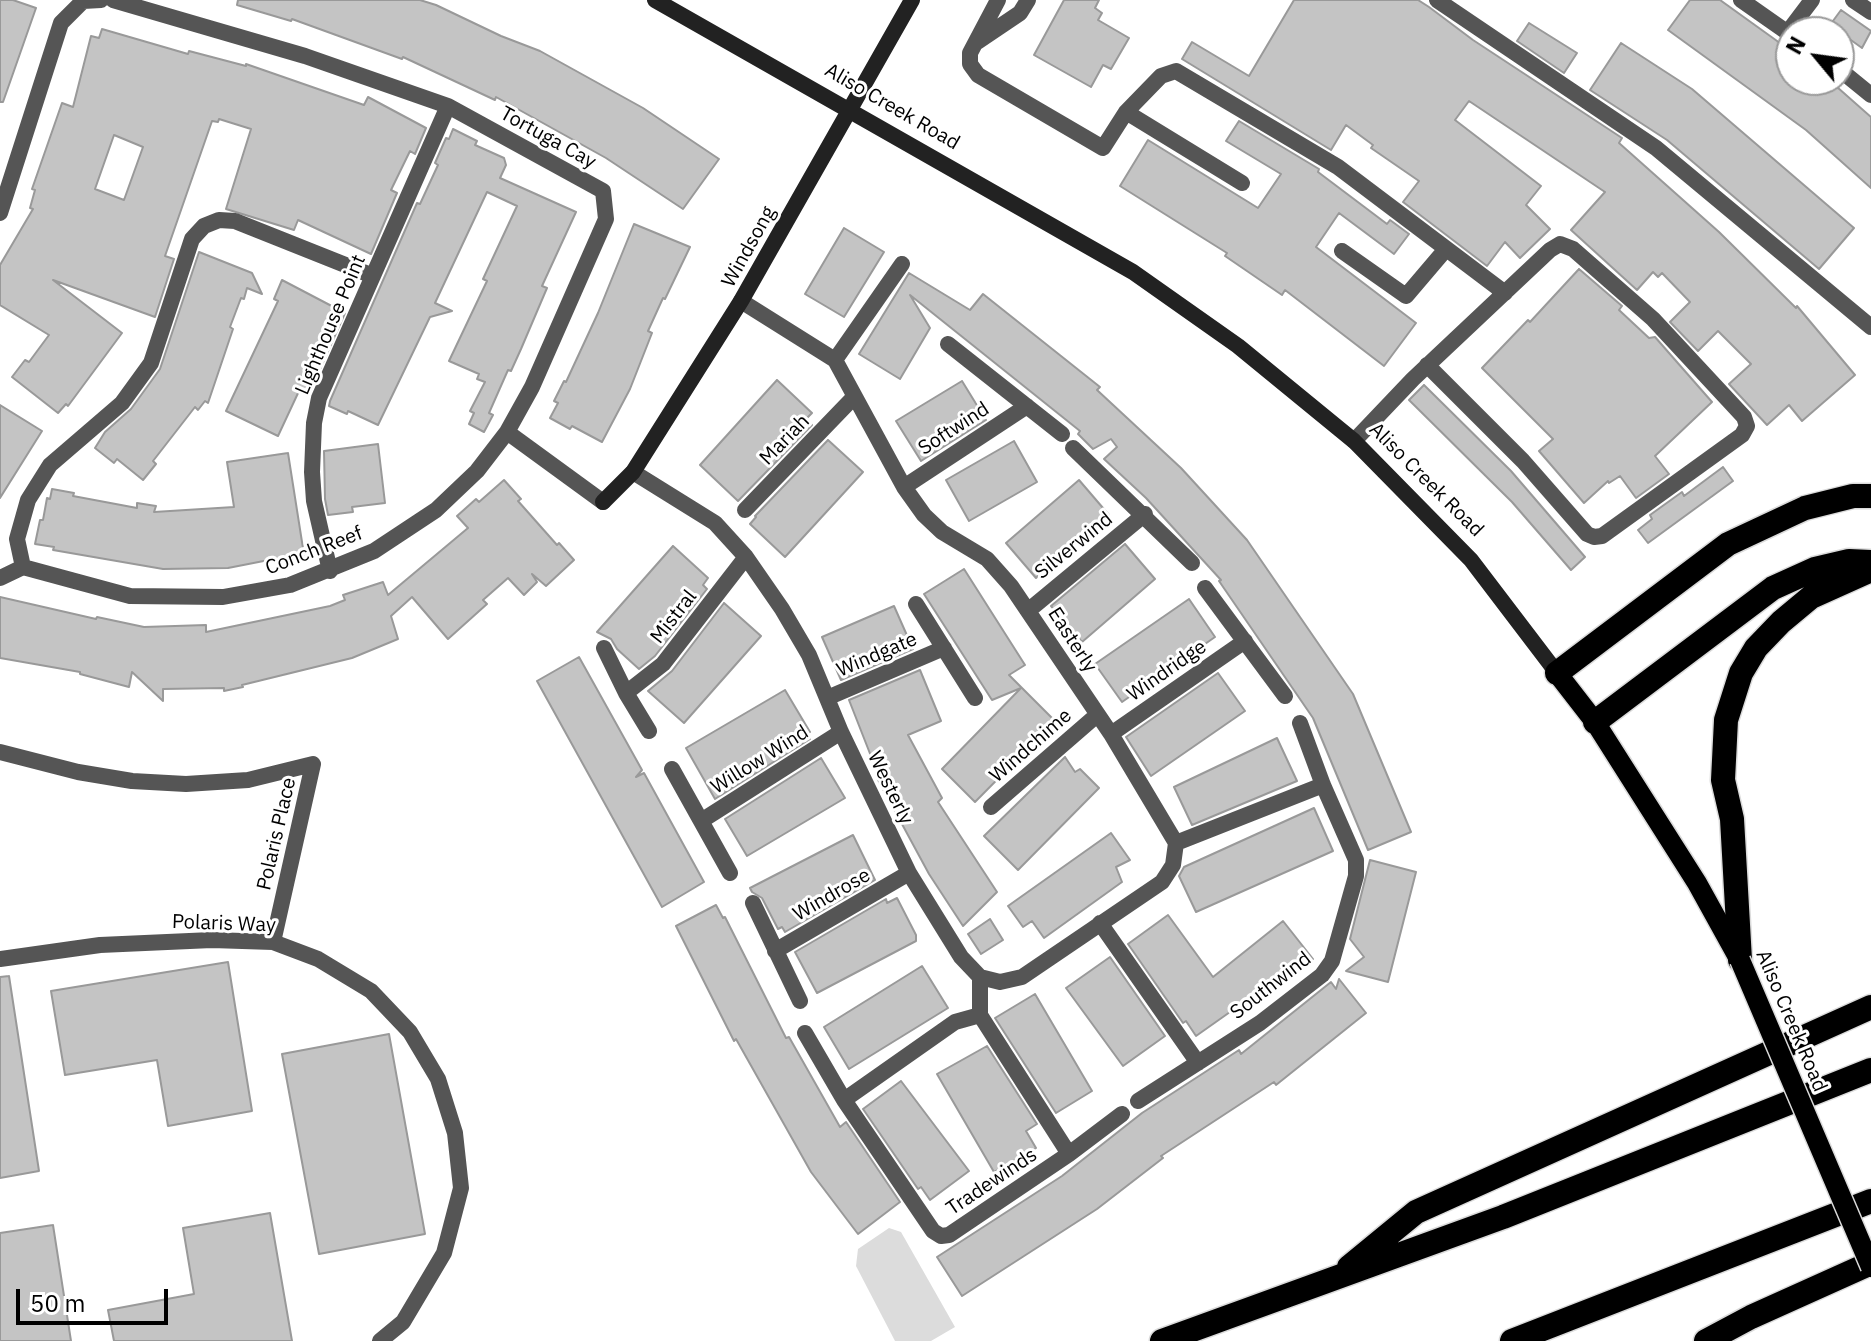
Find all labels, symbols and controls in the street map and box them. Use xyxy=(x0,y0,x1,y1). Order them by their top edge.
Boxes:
north arrow xyxy=(1775,16,1855,96)
text: N xyxy=(1779,31,1812,59)
street label: Aliso Creek Road xyxy=(820,59,964,155)
street label: Tortuga Cay xyxy=(496,102,600,174)
street label: Windsong xyxy=(717,202,781,292)
street label: Lighthouse Point xyxy=(291,251,371,399)
street label: Softwind xyxy=(914,397,994,461)
street label: Mariah xyxy=(755,410,815,470)
street label: Aliso Creek Road xyxy=(1364,418,1488,542)
street label: Silverwind xyxy=(1030,507,1118,585)
street label: Conch Reef xyxy=(262,522,366,580)
street label: Mistral xyxy=(646,585,702,649)
street label: Easterly xyxy=(1042,603,1102,677)
street label: Windgate xyxy=(833,627,921,683)
street label: Windridge xyxy=(1123,635,1211,707)
street label: Windchime xyxy=(985,704,1077,788)
street label: Willow Wind xyxy=(707,721,813,799)
street label: Westerly xyxy=(862,747,918,829)
street label: Polaris Place xyxy=(252,775,302,893)
street label: Windrose xyxy=(789,863,875,927)
street label: Polaris Way xyxy=(172,910,276,938)
street label: Aliso Creek Road xyxy=(1750,946,1832,1096)
street label: Southwind xyxy=(1226,947,1316,1025)
street label: Tradewinds xyxy=(942,1143,1042,1221)
scale bar xyxy=(20,1273,172,1323)
text: 50 m xyxy=(30,1287,85,1319)

